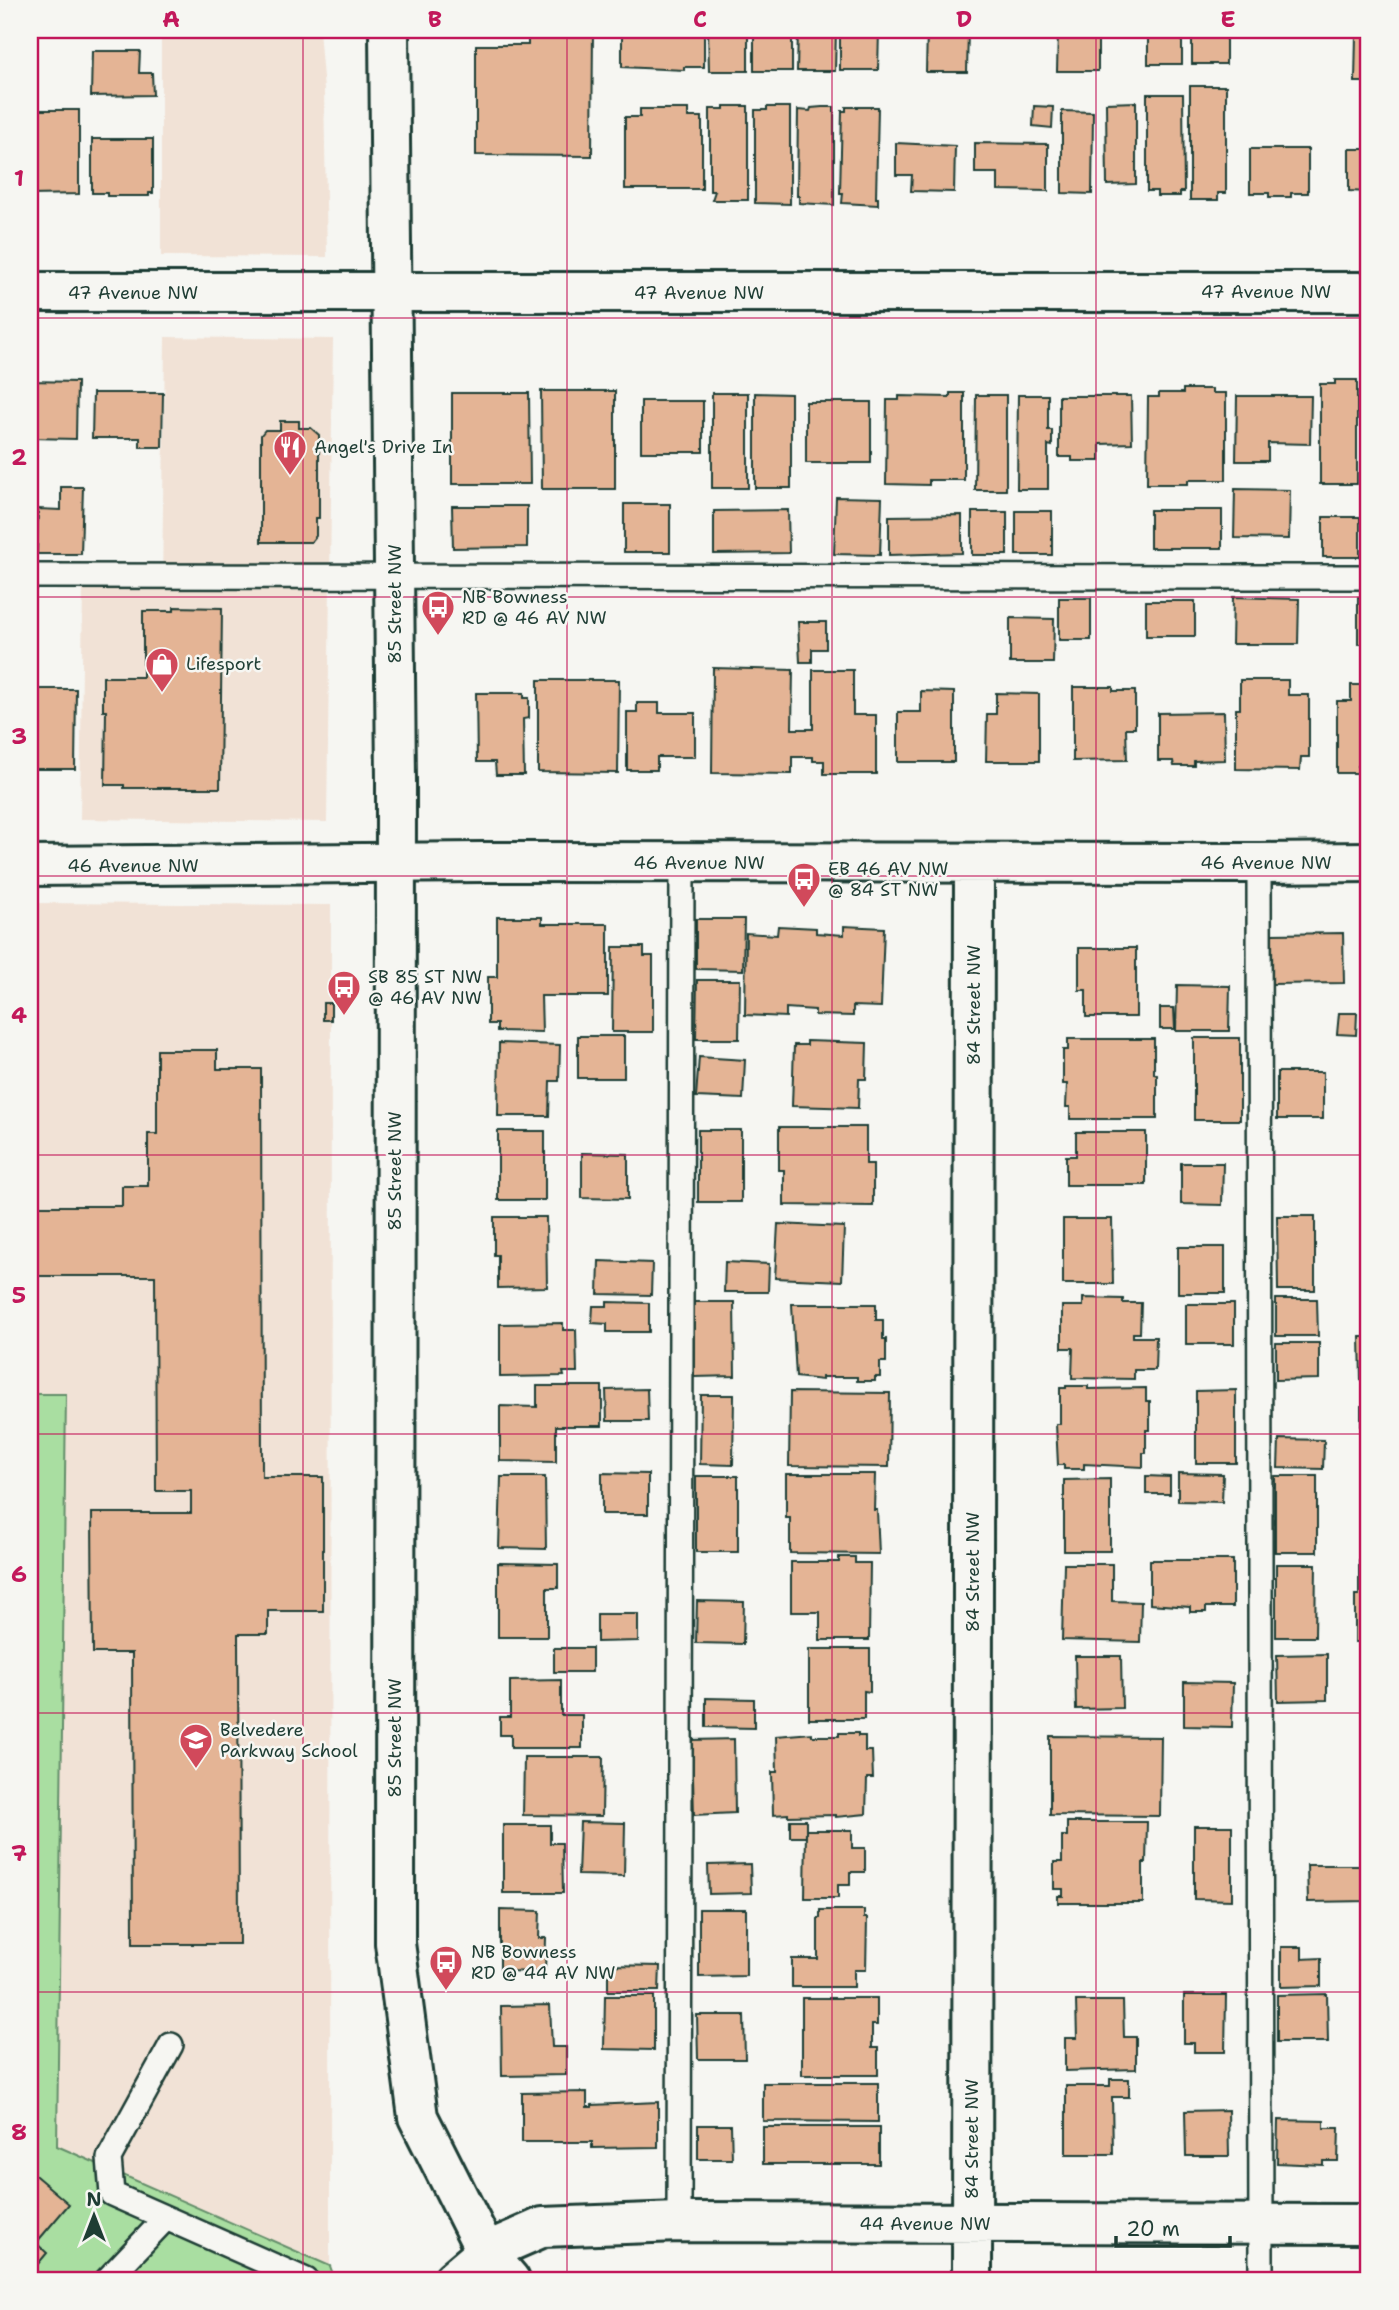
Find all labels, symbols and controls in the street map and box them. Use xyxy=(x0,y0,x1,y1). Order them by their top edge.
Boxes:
text: A xyxy=(162,4,180,34)
text: B xyxy=(428,4,442,34)
text: C xyxy=(693,4,707,34)
text: D xyxy=(956,4,972,34)
text: E xyxy=(1220,4,1236,34)
text: 1 xyxy=(14,163,24,193)
street label: 47 Avenue NW xyxy=(1201,280,1331,304)
street label: 47 Avenue NW xyxy=(68,281,198,305)
street label: 47 Avenue NW xyxy=(634,281,764,305)
restaurant icon: Angel's Drive In xyxy=(271,428,309,477)
place label: Angel's Drive In xyxy=(314,435,453,459)
text: 2 xyxy=(11,442,27,472)
street label: 85 Street NW xyxy=(383,544,407,664)
place label: NB Bowness RD @ 46 AV NW xyxy=(462,585,607,630)
bus stop icon: NB Bowness RD @ 46 AV NW xyxy=(419,588,457,637)
shop icon: Lifesport xyxy=(143,645,181,694)
place label: Lifesport xyxy=(186,652,261,676)
text: 3 xyxy=(11,721,27,751)
street label: 46 Avenue NW xyxy=(633,851,765,875)
street label: 46 Avenue NW xyxy=(1200,851,1332,875)
street label: 46 Avenue NW xyxy=(67,854,199,878)
place label: EB 46 AV NW @ 84 ST NW xyxy=(828,857,948,902)
bus stop icon: EB 46 AV NW @ 84 ST NW xyxy=(785,860,823,909)
street label: 84 Street NW xyxy=(962,945,986,1065)
place label: SB 85 ST NW @ 46 AV NW xyxy=(368,965,482,1010)
bus stop icon: SB 85 ST NW @ 46 AV NW xyxy=(325,968,363,1017)
text: 4 xyxy=(11,1000,27,1030)
street label: 85 Street NW xyxy=(383,1111,407,1231)
text: 5 xyxy=(12,1280,26,1310)
street label: 84 Street NW xyxy=(961,1512,985,1632)
text: 6 xyxy=(11,1559,27,1589)
street label: 85 Street NW xyxy=(383,1678,407,1798)
place label: Belvedere Parkway School xyxy=(220,1718,358,1763)
school or university icon: Belvedere Parkway School xyxy=(177,1721,215,1770)
text: 7 xyxy=(11,1838,27,1868)
place label: NB Bowness RD @ 44 AV NW xyxy=(471,1940,616,1985)
bus stop icon: NB Bowness RD @ 44 AV NW xyxy=(427,1943,465,1992)
street label: 84 Street NW xyxy=(960,2079,984,2199)
text: 8 xyxy=(11,2117,27,2147)
north arrow xyxy=(60,2180,130,2250)
text: N xyxy=(86,2187,102,2212)
scale bar xyxy=(1116,2205,1229,2249)
street label: 44 Avenue NW xyxy=(859,2212,991,2236)
text: 20 m xyxy=(1126,2215,1180,2243)

